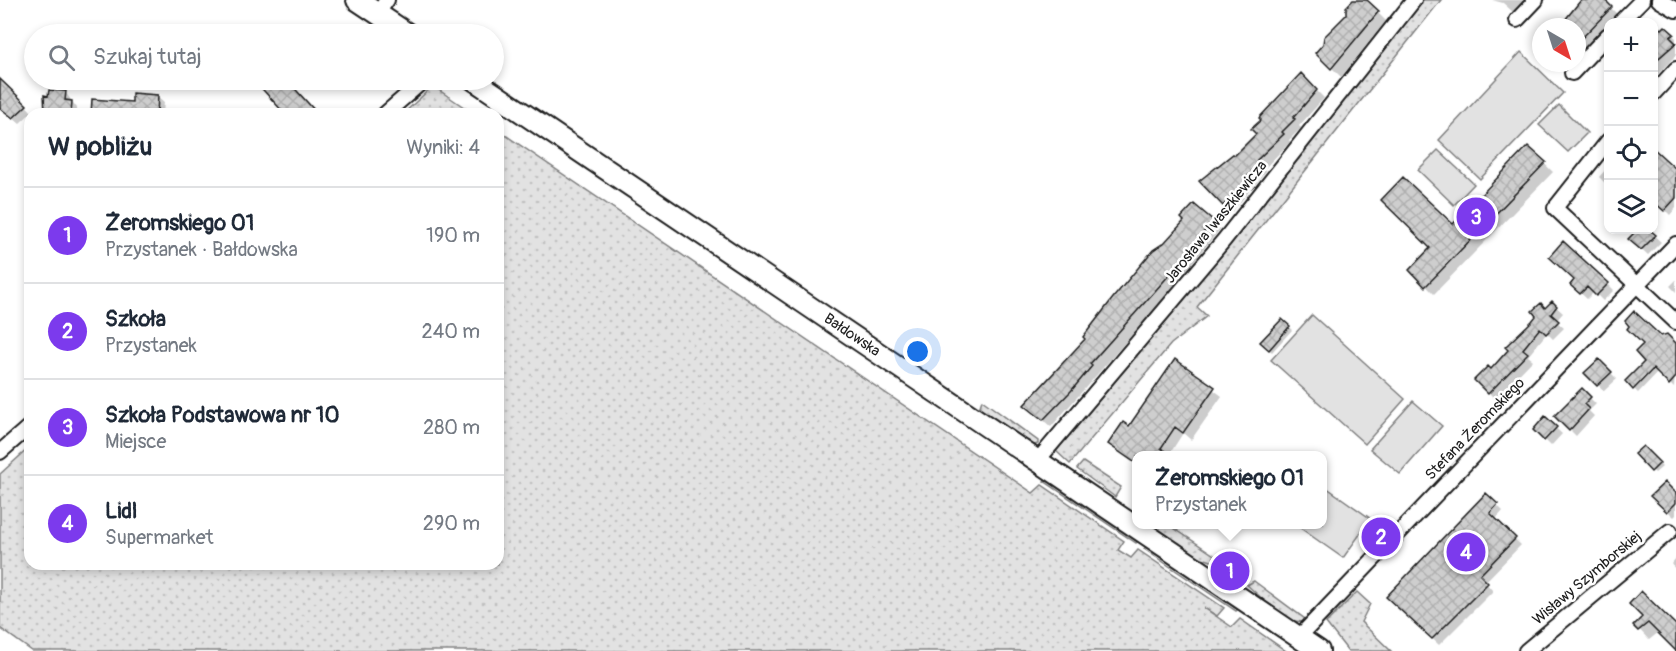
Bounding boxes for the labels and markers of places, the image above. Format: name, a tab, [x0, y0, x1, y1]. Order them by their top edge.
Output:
pin: 3	[1456, 194, 1496, 240]
pin: 2	[1362, 514, 1400, 560]
pin: 4	[1446, 530, 1486, 574]
pin: 1	[1210, 548, 1250, 594]

